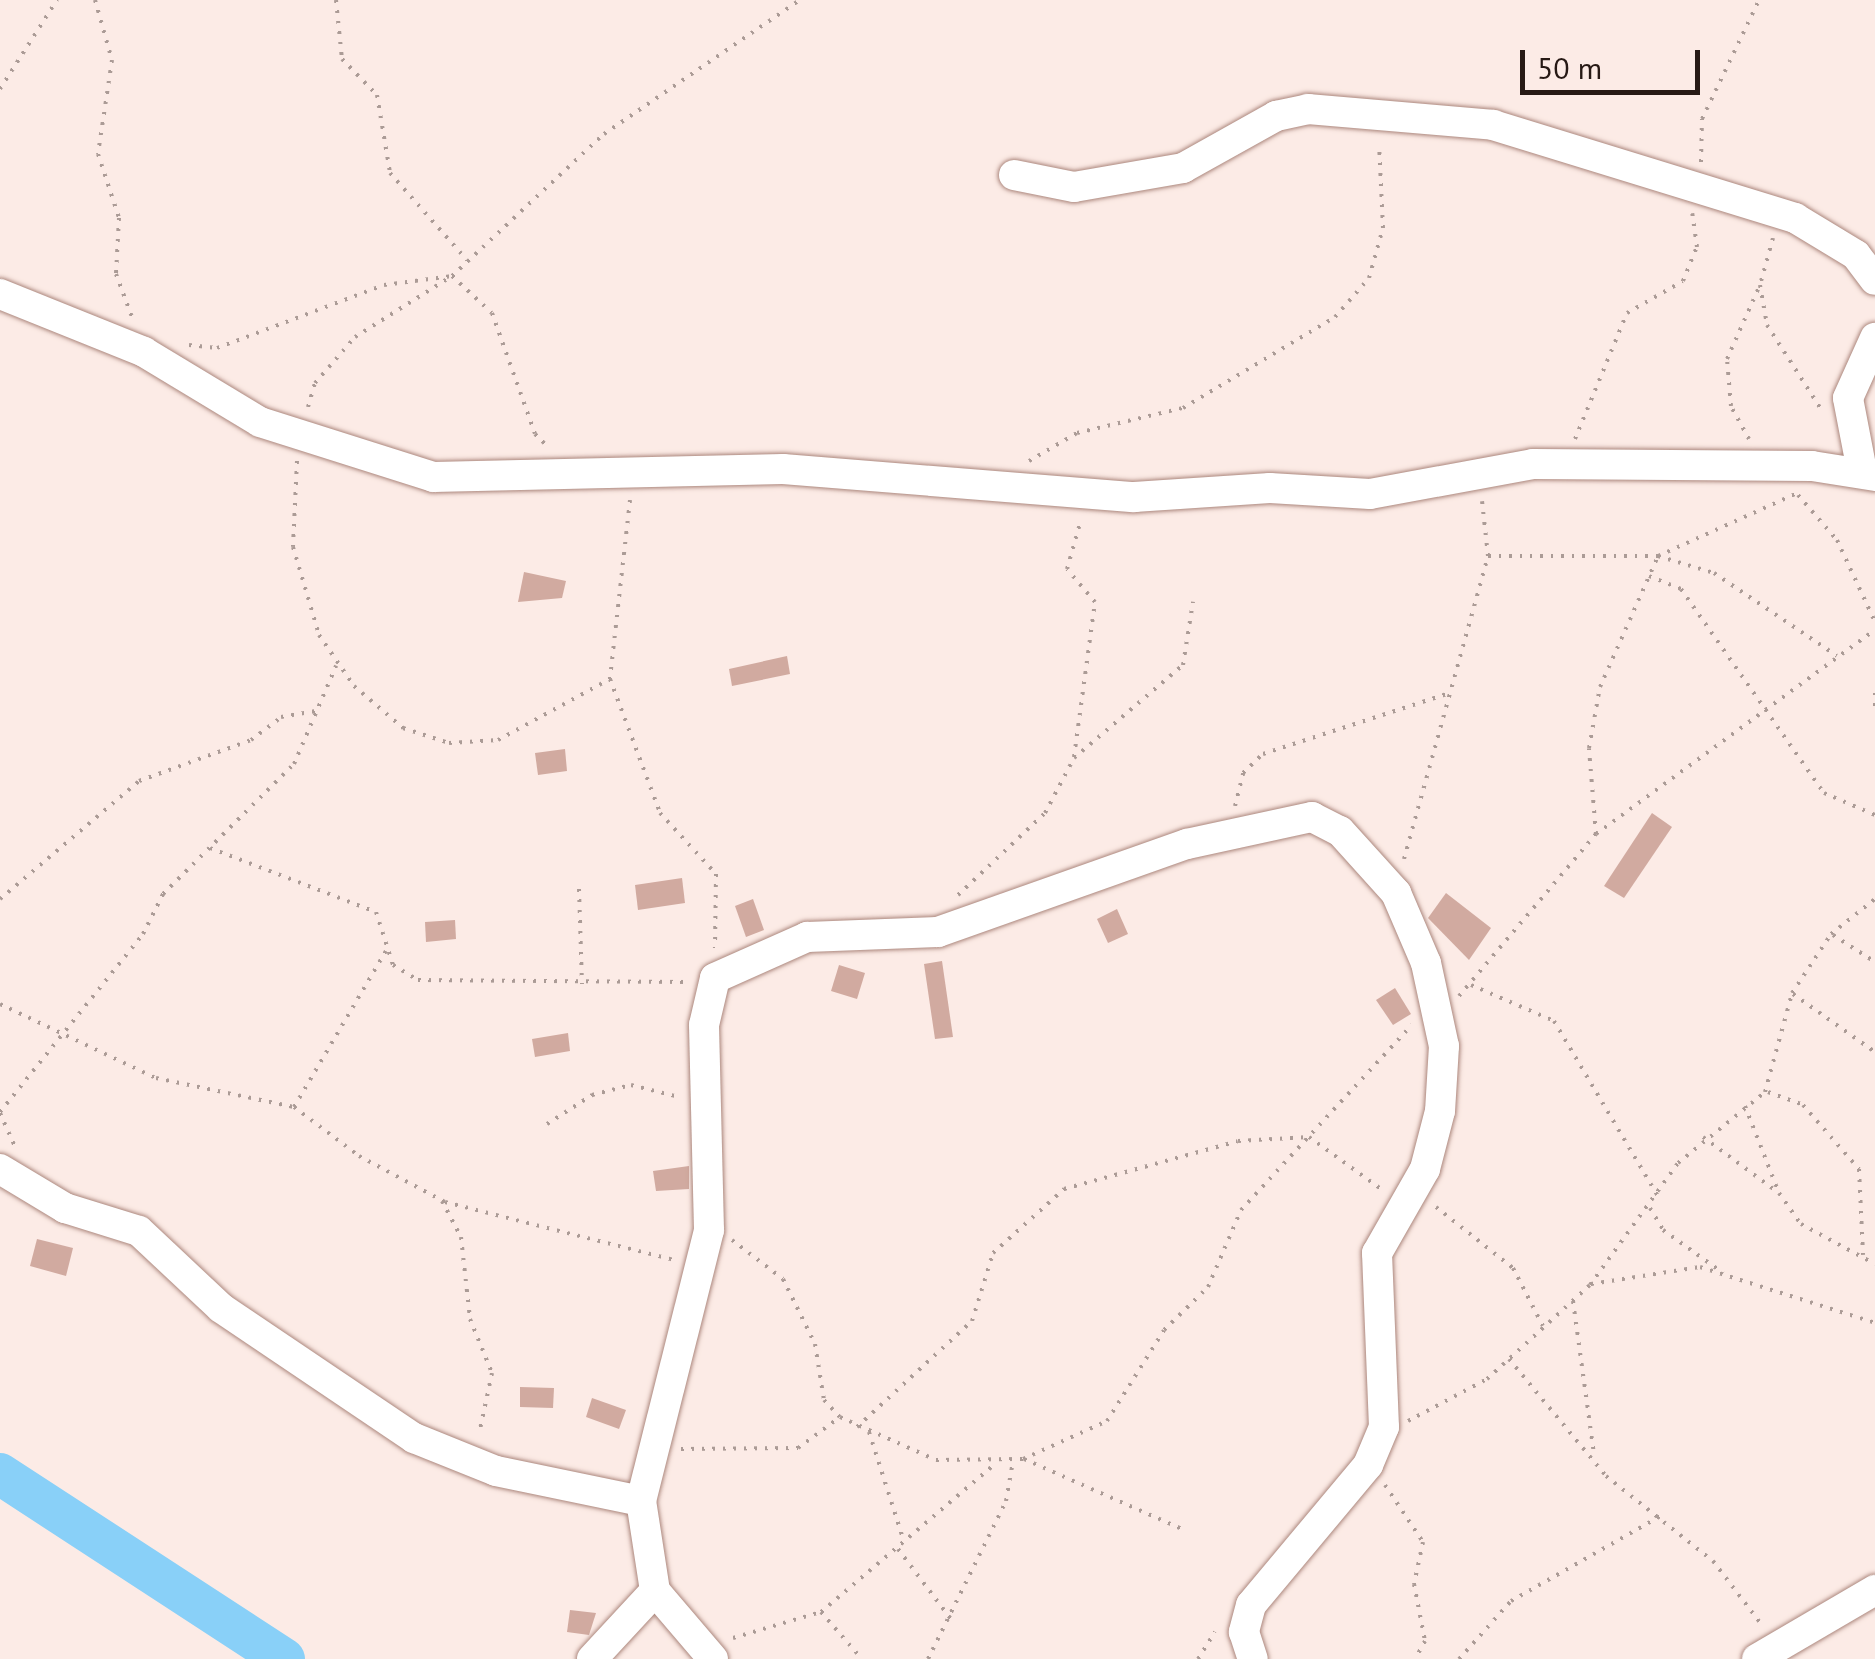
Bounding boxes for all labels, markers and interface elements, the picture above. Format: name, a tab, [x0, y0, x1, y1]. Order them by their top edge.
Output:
scale bar	[1525, 30, 1705, 92]
text: 50 m	[1537, 48, 1602, 87]

